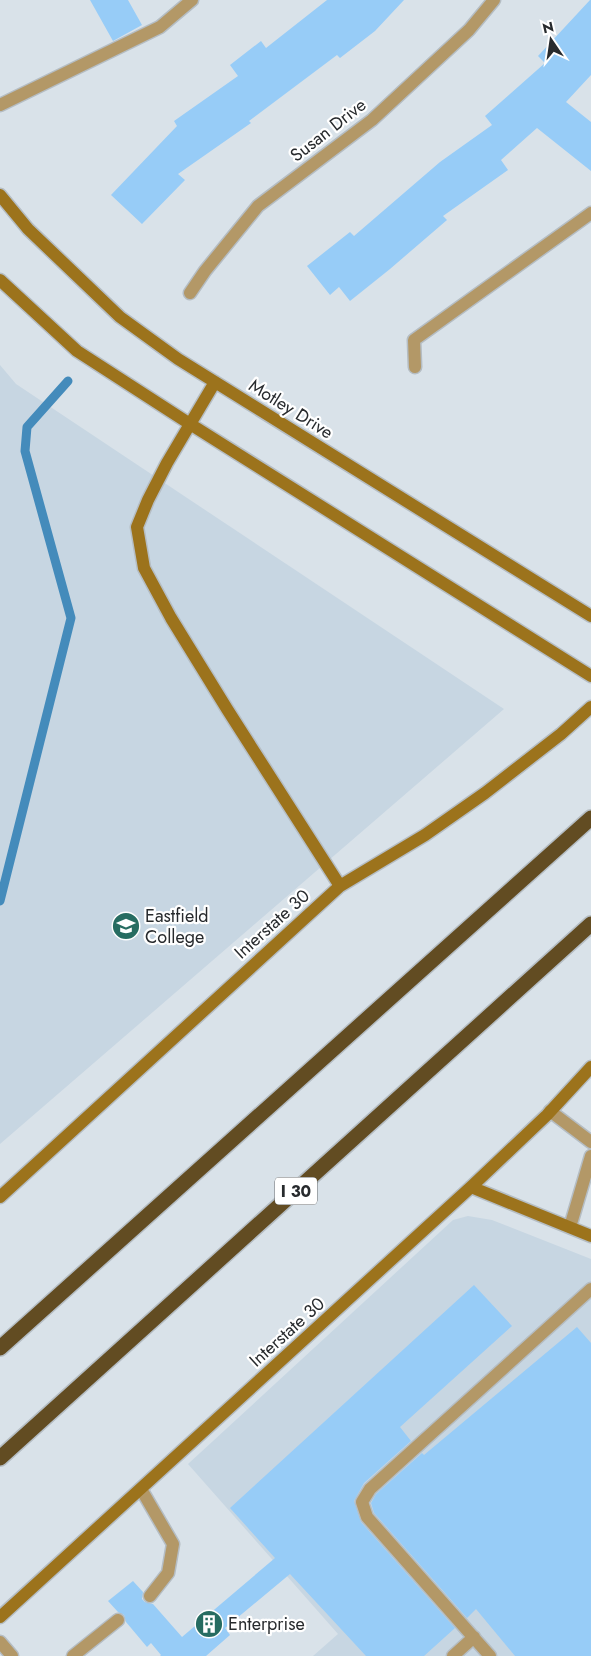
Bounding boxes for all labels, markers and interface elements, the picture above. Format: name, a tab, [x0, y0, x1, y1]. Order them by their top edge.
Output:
north arrow	[526, 15, 576, 65]
text: N	[540, 16, 556, 38]
street label: Susan Drive	[284, 92, 372, 168]
street label: Motley Drive	[244, 373, 338, 445]
street label: Interstate 30	[229, 883, 316, 965]
place label: Eastfield College	[145, 903, 209, 950]
school or university icon: Eastfield College	[111, 911, 141, 941]
road number: I 30	[275, 1178, 317, 1204]
street label: Interstate 30	[244, 1291, 331, 1373]
building icon: Enterprise	[194, 1609, 224, 1639]
place label: Enterprise	[228, 1611, 305, 1637]

